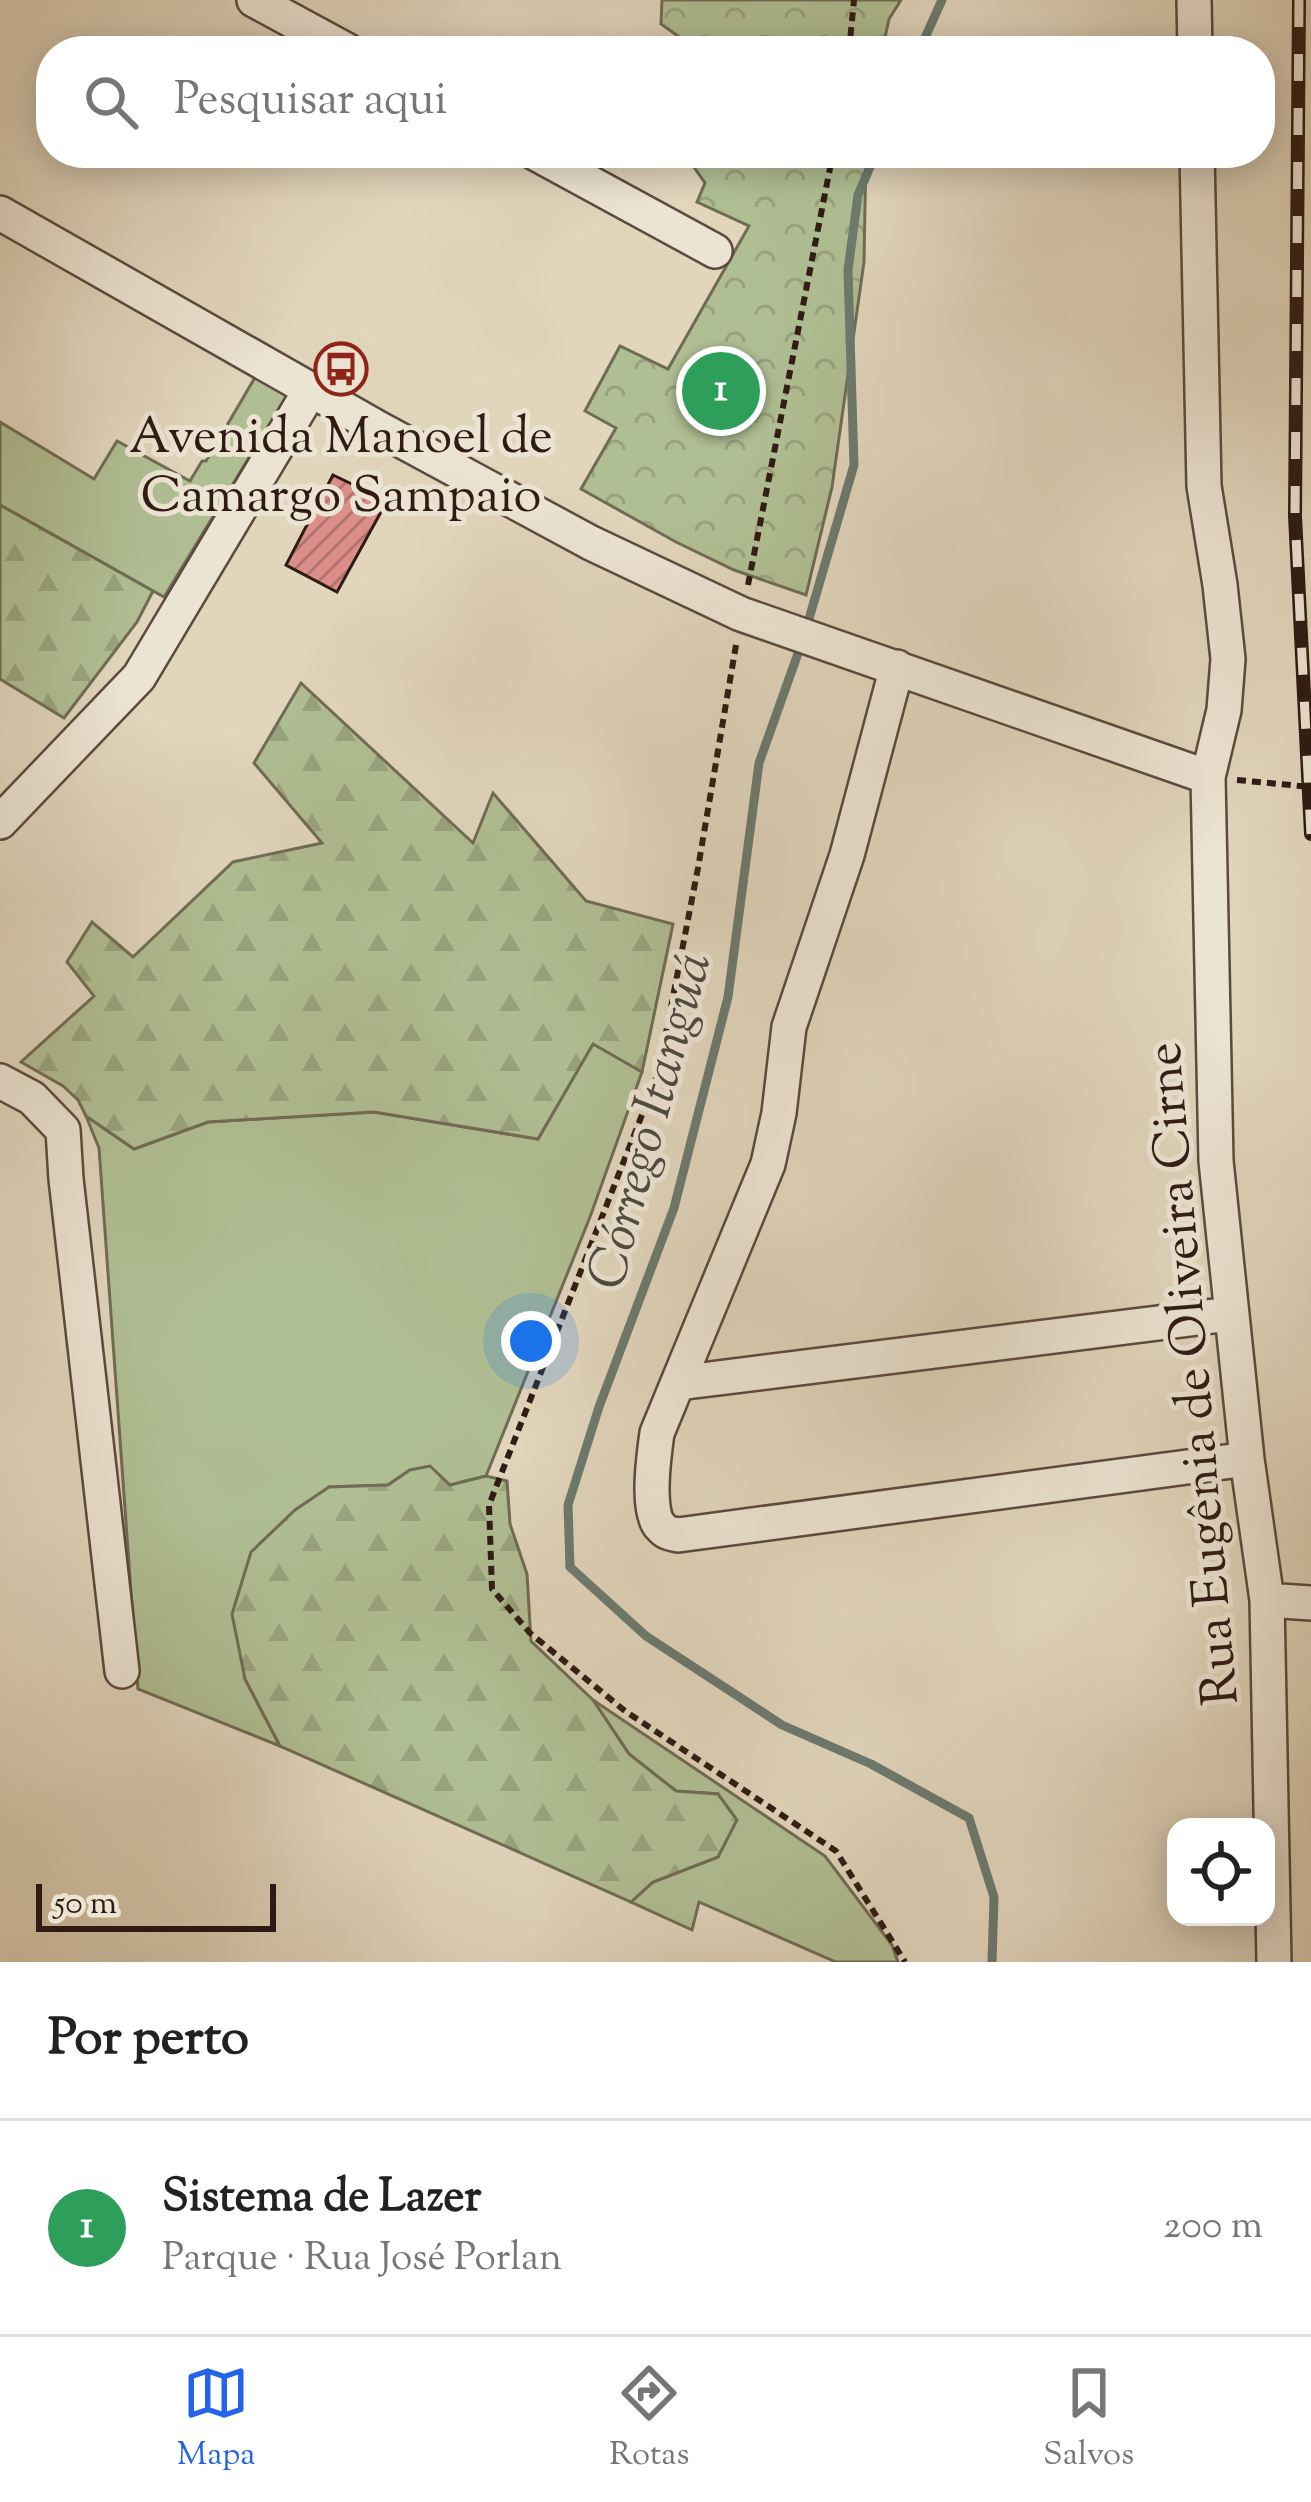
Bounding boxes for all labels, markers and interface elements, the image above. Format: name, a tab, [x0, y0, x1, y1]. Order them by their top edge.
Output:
search box	[36, 36, 1275, 168]
icon: search	[78, 69, 144, 135]
text: Pesquisar aqui	[174, 70, 447, 135]
bus stop icon: Avenida Manoel de Camargo Sampaio	[313, 341, 369, 397]
pin: 1	[682, 346, 760, 436]
place label: Avenida Manoel de Camargo Sampaio	[129, 403, 553, 535]
water label: Córrego Itanguá	[570, 944, 735, 1299]
street label: Rua Eugênia de Oliveira Cirne	[1130, 1039, 1261, 1708]
your location	[501, 1311, 561, 1371]
map controls	[1167, 1818, 1275, 1926]
button: locate	[1167, 1818, 1275, 1926]
scale bar	[36, 1878, 276, 1931]
text: 50 m	[54, 1881, 117, 1929]
text: Por perto	[48, 2004, 249, 2077]
text: Sistema de Lazer	[162, 2167, 481, 2232]
text: 1	[80, 2200, 94, 2256]
text: 200 m	[1163, 2200, 1263, 2256]
text: Parque · Rua José Porlan	[162, 2232, 562, 2288]
tab: Mapa	[177, 2360, 256, 2480]
tab: Rotas	[609, 2360, 689, 2480]
tab: Salvos	[1043, 2360, 1134, 2480]

